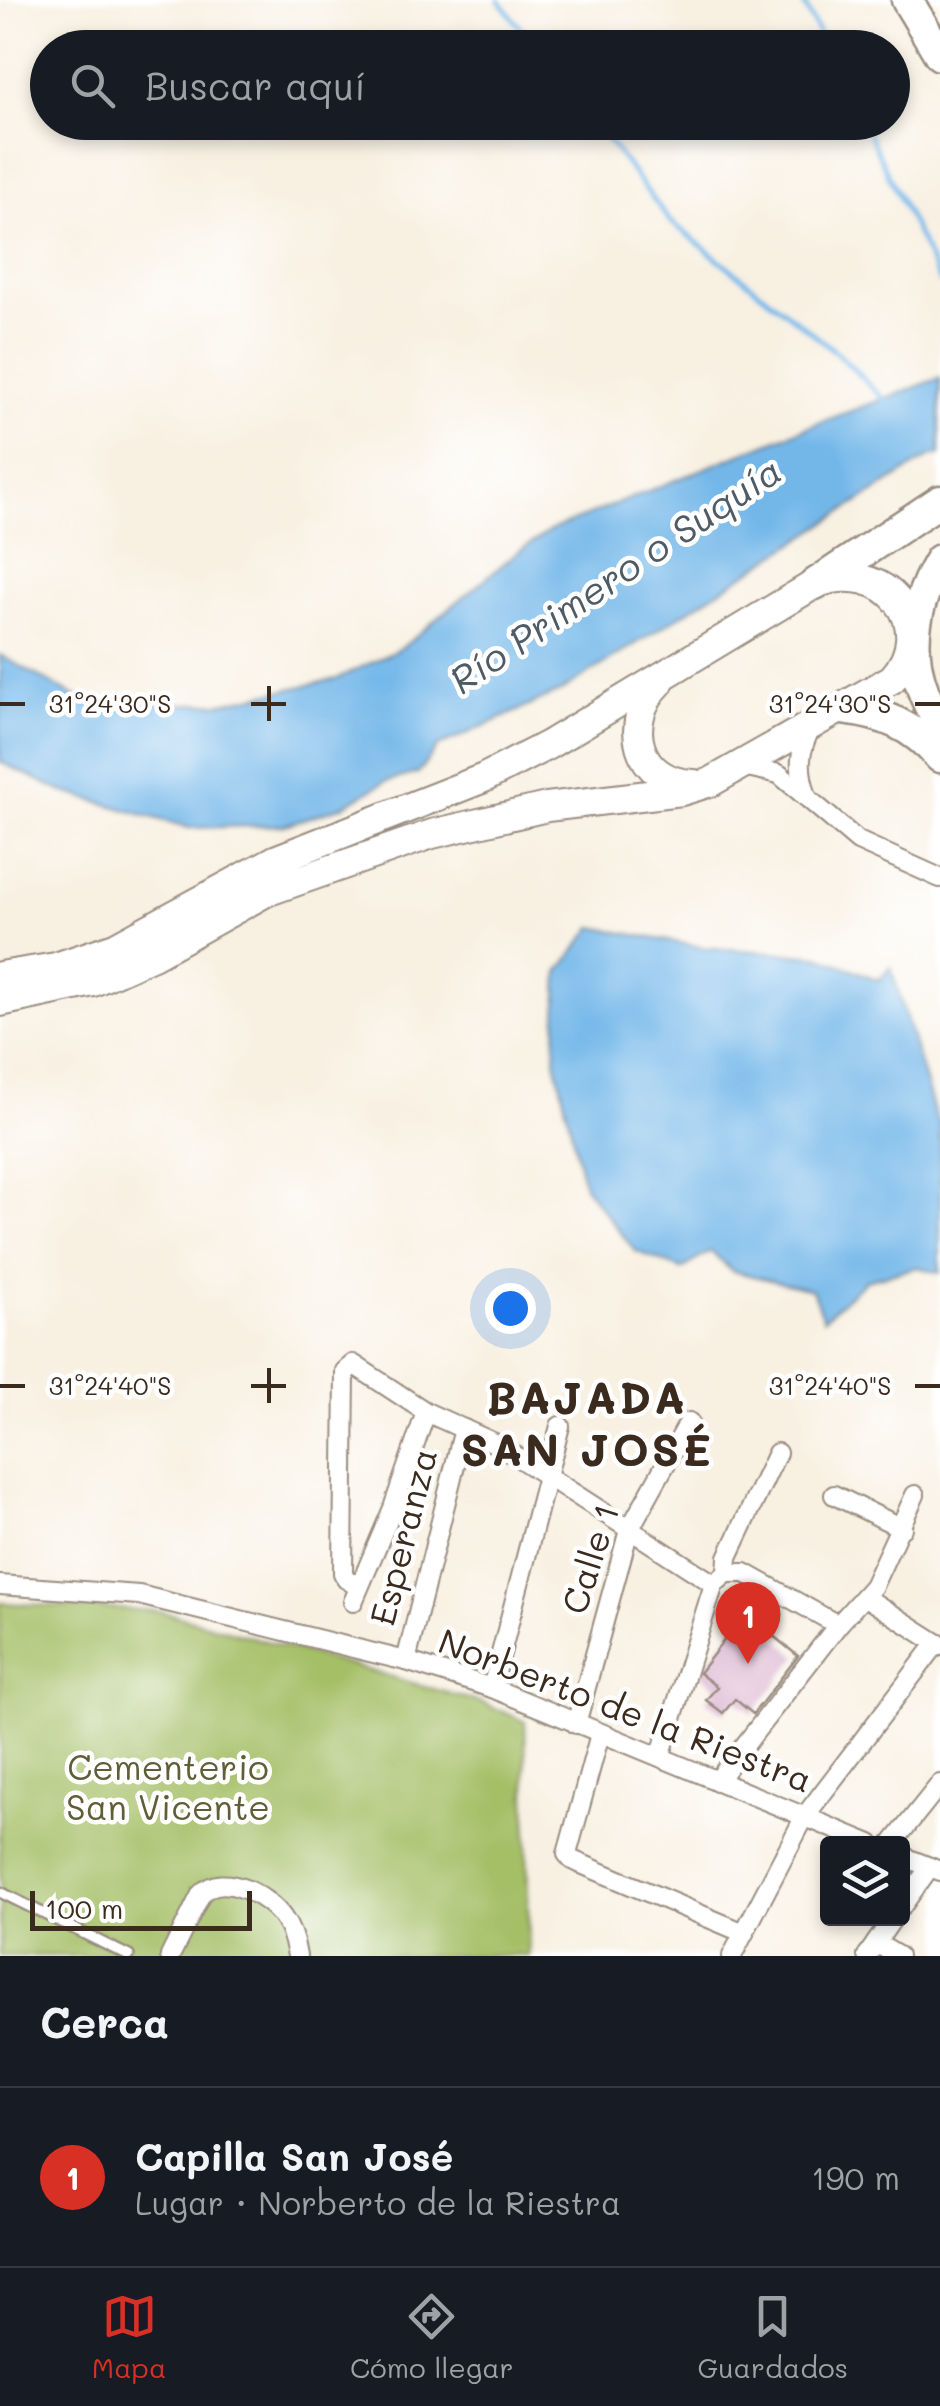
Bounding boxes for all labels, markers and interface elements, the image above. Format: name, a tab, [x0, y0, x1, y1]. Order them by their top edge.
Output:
search box	[30, 30, 910, 140]
icon: search	[65, 58, 120, 113]
text: Buscar aquí	[145, 60, 366, 110]
water label: Río Primero o Suquía	[439, 445, 791, 704]
text: 31°24'30"S	[49, 687, 171, 719]
text: 31°24'30"S	[769, 687, 891, 719]
your location	[485, 1283, 536, 1334]
district label: BAJADA SAN JOSÉ	[460, 1367, 714, 1477]
text: 31°24'40"S	[49, 1369, 171, 1401]
text: 31°24'40"S	[769, 1369, 891, 1401]
street label: Esperanza	[358, 1443, 446, 1630]
street label: Calle 1	[550, 1498, 628, 1619]
pin: 1	[716, 1582, 780, 1664]
street label: Norberto de la Riestra	[432, 1617, 819, 1802]
park label: Cementerio San Vicente	[66, 1743, 270, 1829]
map controls	[820, 1836, 910, 1926]
button: layers	[820, 1836, 910, 1926]
scale bar	[30, 1886, 252, 1930]
text: 100 m	[45, 1890, 123, 1926]
text: Cerca	[40, 1994, 169, 2049]
text: Capilla San José	[135, 2131, 453, 2181]
text: 1	[65, 2156, 80, 2198]
text: 190 m	[811, 2156, 900, 2198]
text: Lugar · Norberto de la Riestra	[135, 2181, 621, 2223]
tab: Mapa	[92, 2289, 166, 2385]
tab: Cómo llegar	[350, 2289, 514, 2385]
tab: Guardados	[697, 2289, 848, 2385]

